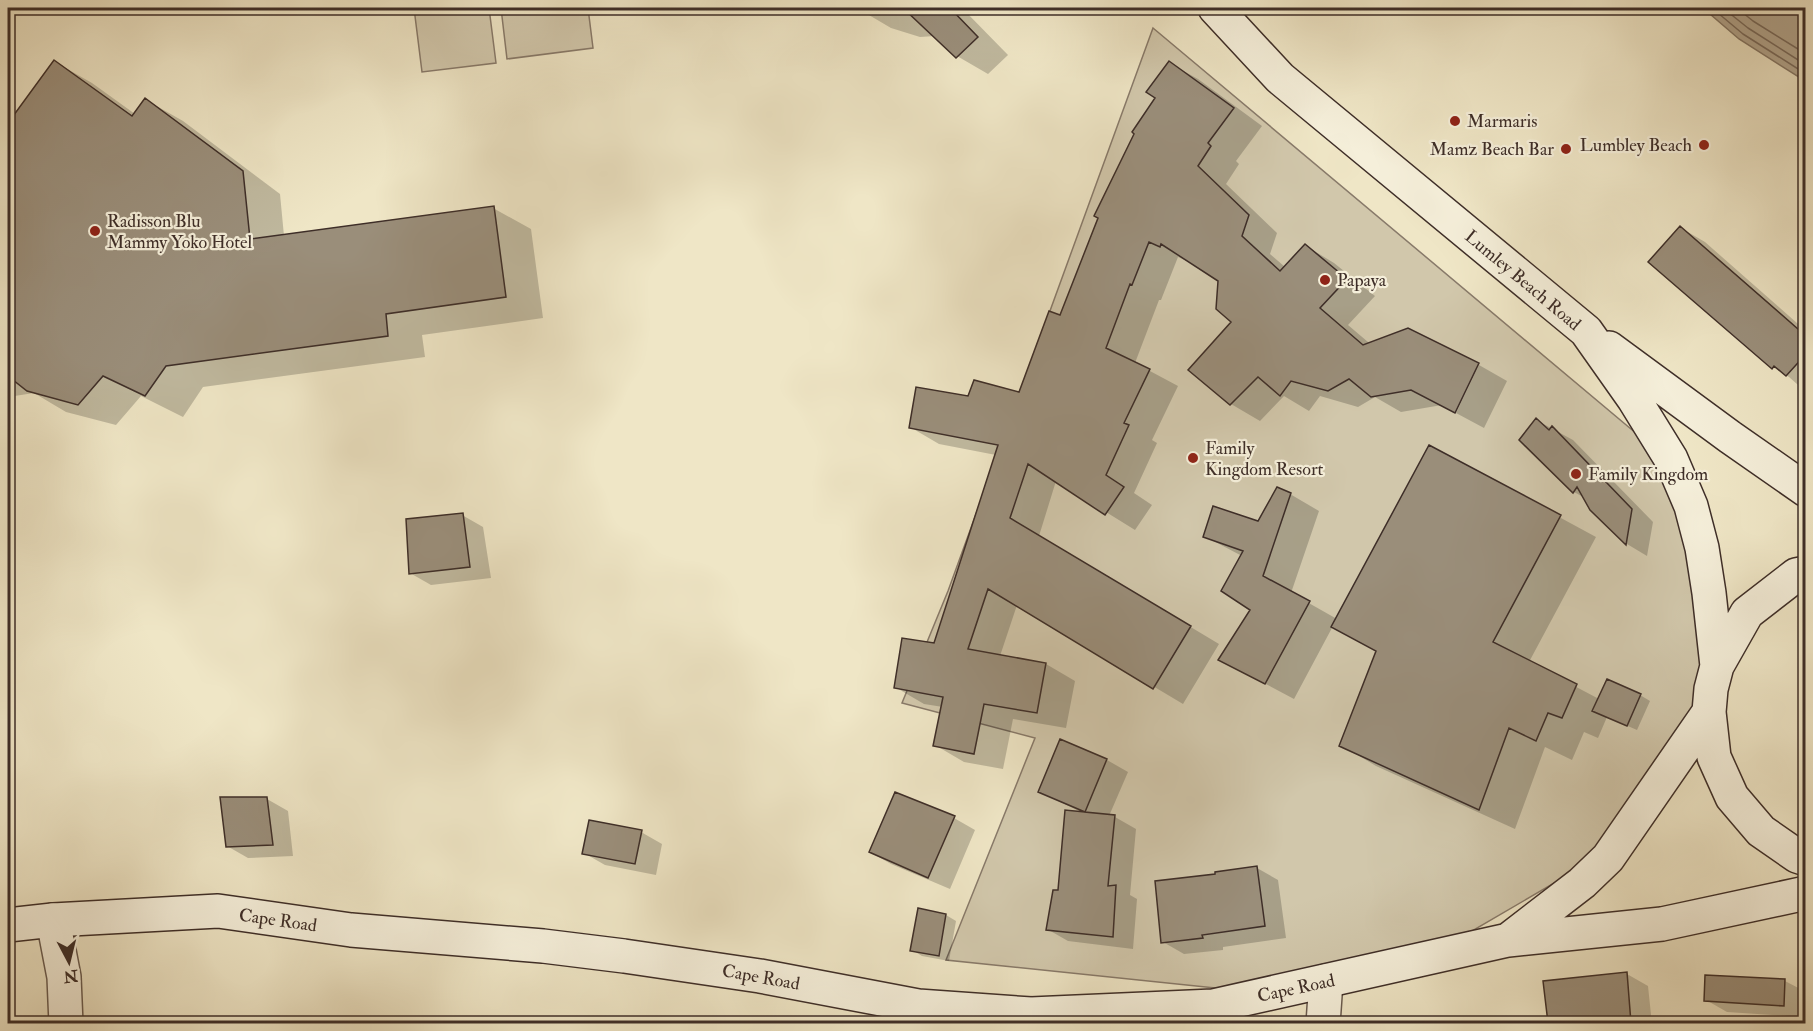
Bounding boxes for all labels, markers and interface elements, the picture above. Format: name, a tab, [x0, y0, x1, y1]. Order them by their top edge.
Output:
place label: Marmaris	[1467, 110, 1537, 133]
marker: Marmaris	[1448, 114, 1462, 128]
place label: Lumbley Beach	[1580, 134, 1693, 157]
place label: Mamz Beach Bar	[1430, 138, 1554, 161]
marker: Lumbley Beach	[1697, 138, 1711, 152]
marker: Mamz Beach Bar	[1559, 142, 1573, 156]
place label: Radisson Blu Mammy Yoko Hotel	[107, 210, 253, 254]
marker: Radisson Blu Mammy Yoko Hotel	[88, 224, 102, 238]
street label: Lumley Beach Road	[1460, 225, 1586, 336]
place label: Papaya	[1337, 269, 1387, 292]
marker: Papaya	[1318, 273, 1332, 287]
place label: Family Kingdom Resort	[1205, 437, 1324, 481]
marker: Family Kingdom Resort	[1186, 451, 1200, 465]
place label: Family Kingdom	[1588, 463, 1708, 486]
marker: Family Kingdom	[1569, 467, 1583, 481]
street label: Cape Road	[237, 904, 319, 937]
north arrow	[39, 932, 99, 992]
street label: Cape Road	[720, 959, 802, 996]
text: N	[62, 965, 80, 987]
street label: Cape Road	[1255, 969, 1337, 1008]

